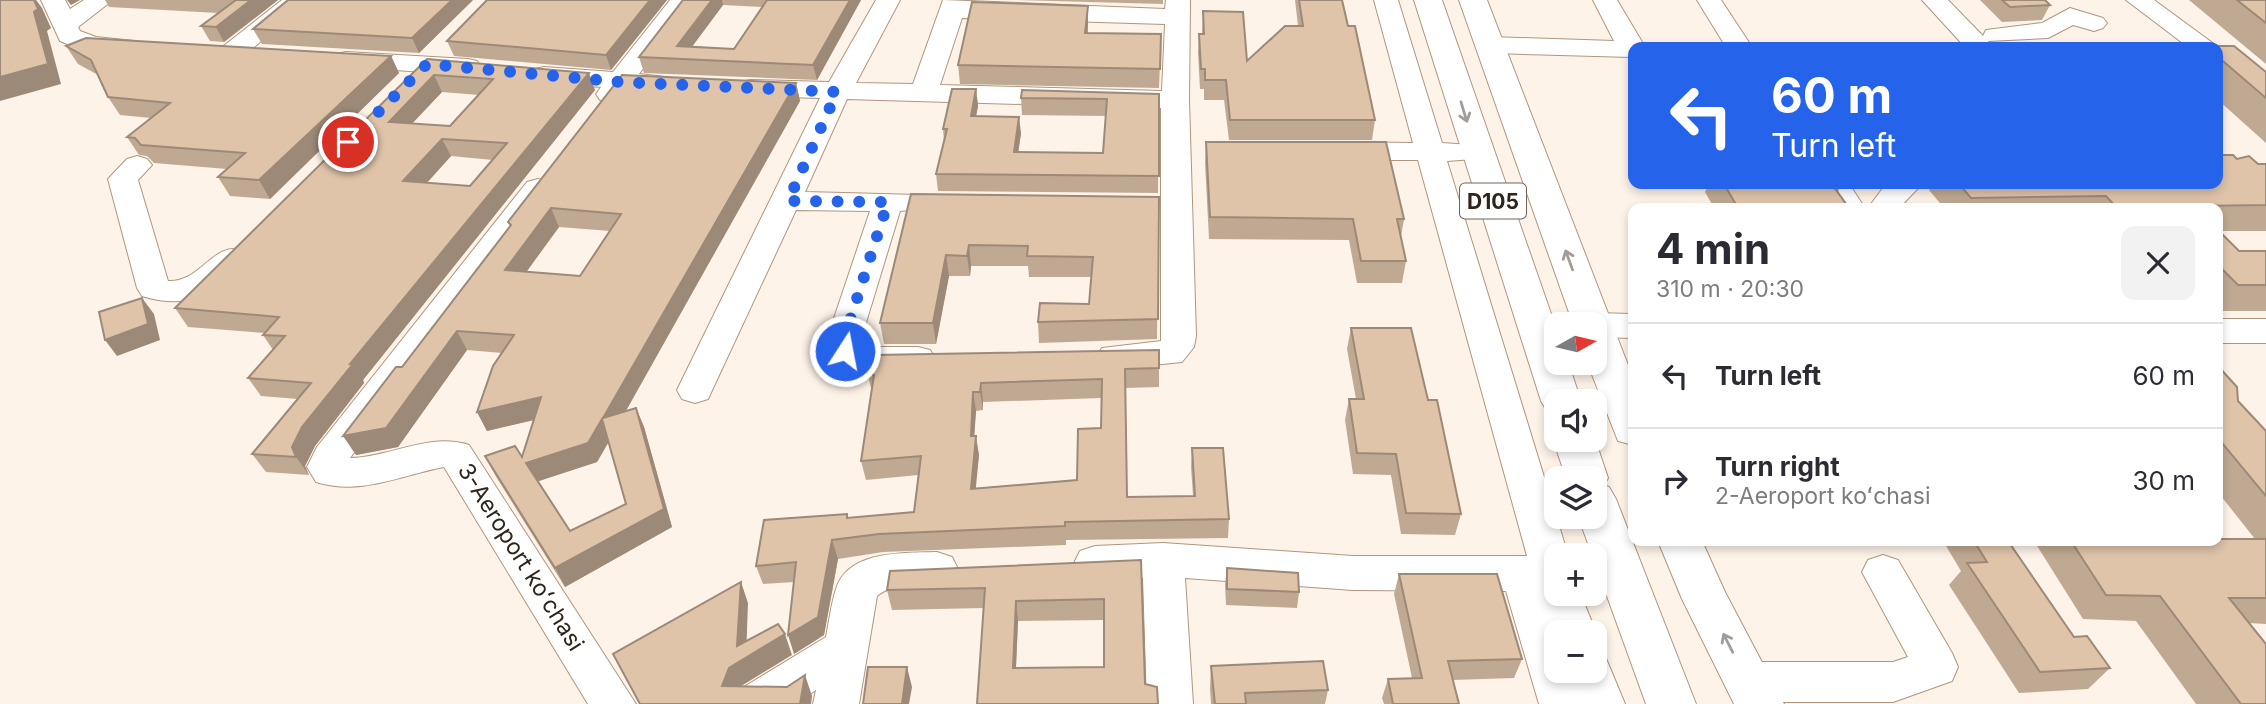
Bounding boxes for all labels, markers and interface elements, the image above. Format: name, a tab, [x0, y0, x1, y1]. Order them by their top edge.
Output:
text: 60 m	[1771, 66, 1892, 125]
icon: left	[1656, 70, 1747, 161]
one-way arrow	[1459, 100, 1471, 122]
pin	[318, 112, 378, 172]
icon: arrive	[329, 123, 367, 161]
text: Turn left	[1771, 126, 1896, 165]
road number: D105	[1460, 184, 1526, 218]
text: 4 min	[1656, 223, 1770, 274]
button: close	[2121, 226, 2195, 300]
one-way arrow	[1562, 249, 1574, 271]
text: 310 m · 20:30	[1656, 275, 1804, 303]
north arrow	[1544, 312, 1606, 374]
map controls	[1544, 312, 1607, 683]
position arrow	[808, 314, 882, 388]
icon: left	[1656, 357, 1694, 395]
text: Turn left	[1715, 360, 1821, 391]
text: 60 m	[2132, 360, 2195, 391]
button: sound	[1544, 389, 1607, 452]
text: Turn right	[1715, 451, 1840, 482]
street label: 3-Aeroport koʻchasi	[452, 458, 590, 656]
icon: right	[1656, 462, 1694, 500]
text: 30 m	[2132, 465, 2195, 496]
button: layers	[1544, 466, 1607, 529]
text: 2-Aeroport koʻchasi	[1715, 482, 1931, 510]
button: +	[1544, 543, 1607, 606]
button: −	[1544, 620, 1607, 683]
one-way arrow	[1721, 634, 1735, 654]

